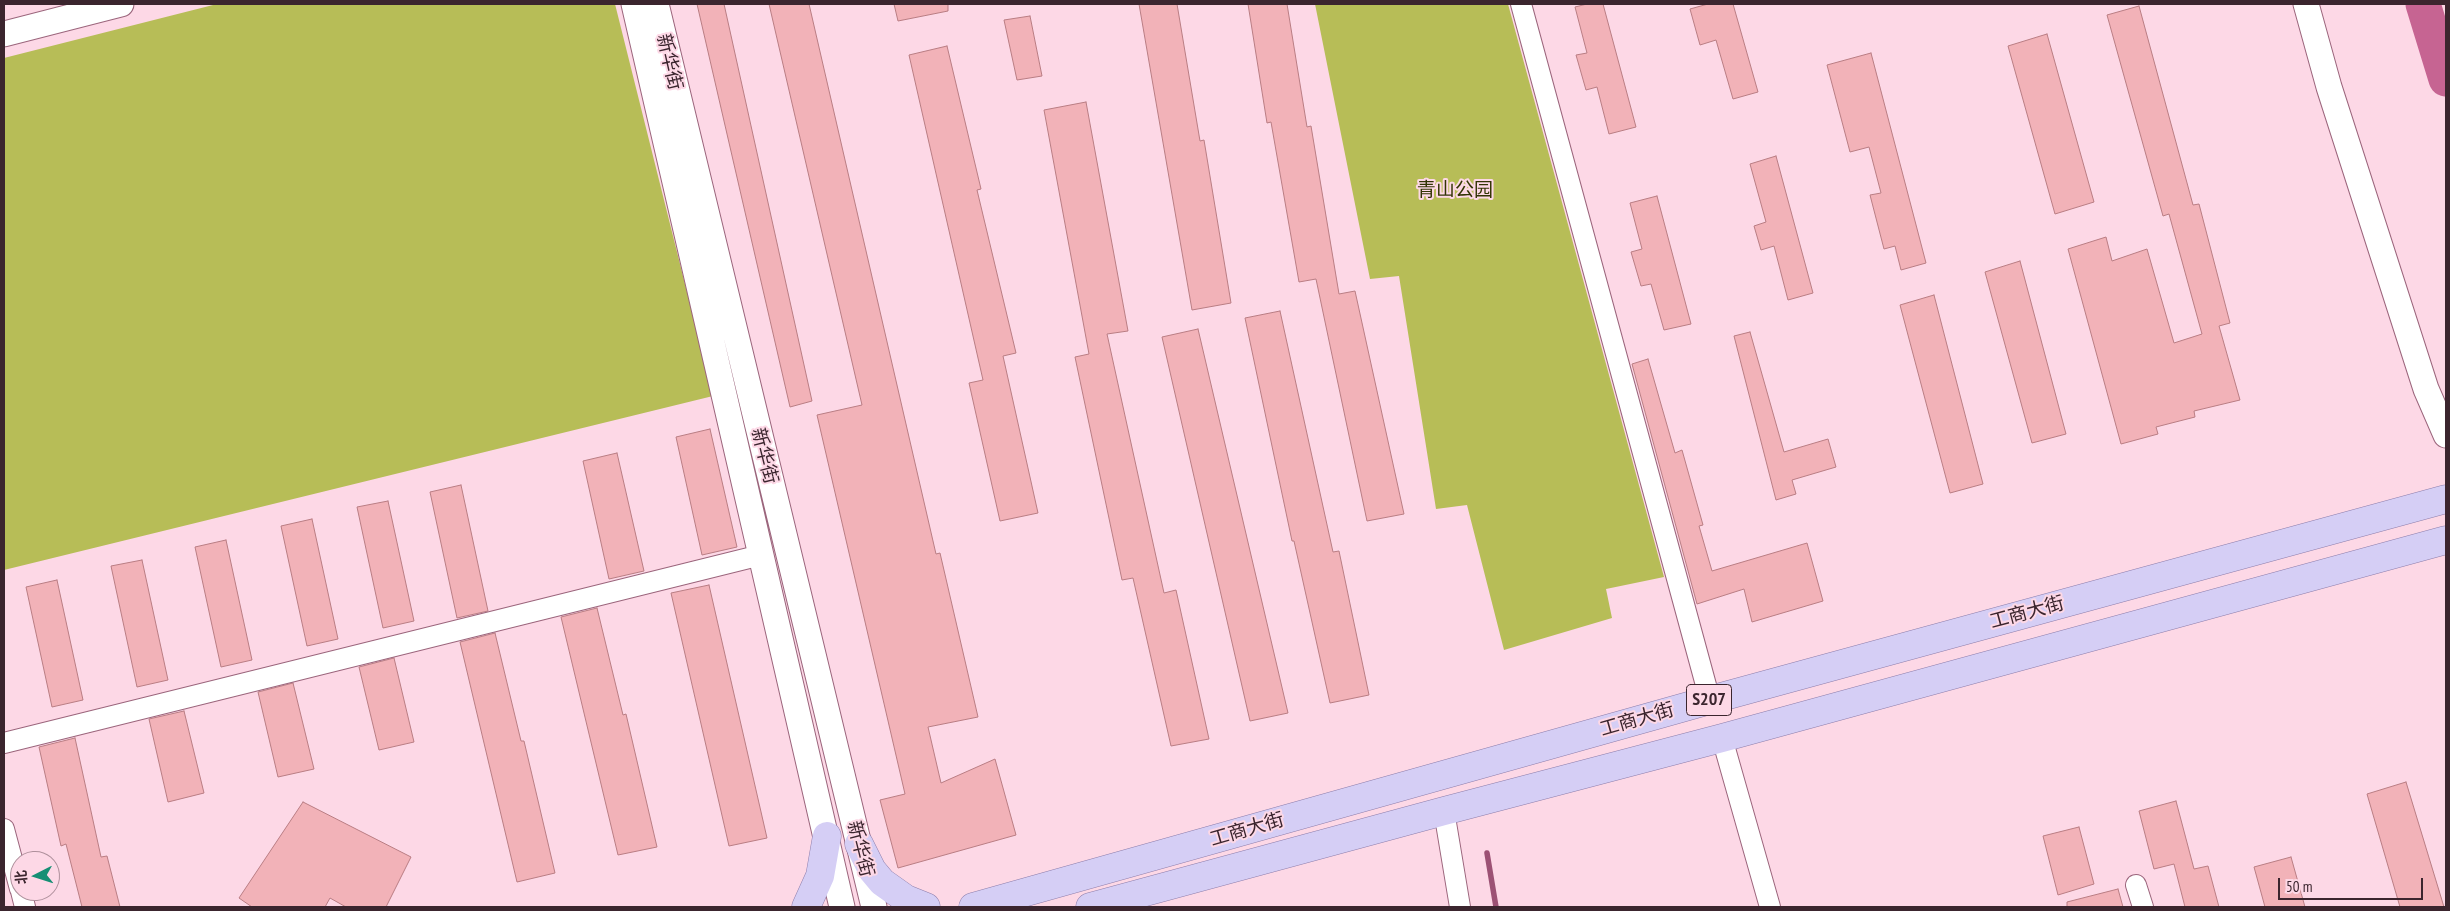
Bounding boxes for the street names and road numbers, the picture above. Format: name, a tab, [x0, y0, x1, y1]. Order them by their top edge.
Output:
street label: 新华街	[651, 32, 687, 92]
street label: 新华街	[746, 426, 782, 486]
street label: 工商大街	[1987, 592, 2067, 634]
road number: S207	[1686, 684, 1732, 716]
street label: 工商大街	[1597, 699, 1677, 741]
street label: 工商大街	[1207, 809, 1287, 851]
street label: 新华街	[842, 819, 878, 879]

